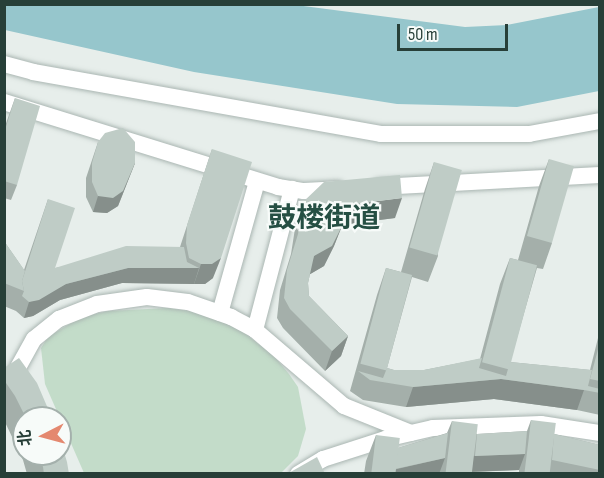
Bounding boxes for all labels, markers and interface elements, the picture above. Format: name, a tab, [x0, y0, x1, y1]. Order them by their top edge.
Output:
scale bar	[400, 12, 511, 50]
text: 50 m	[408, 24, 438, 45]
district label: 鼓楼街道	[268, 202, 380, 236]
north arrow	[12, 406, 72, 466]
text: 北	[15, 429, 36, 447]

